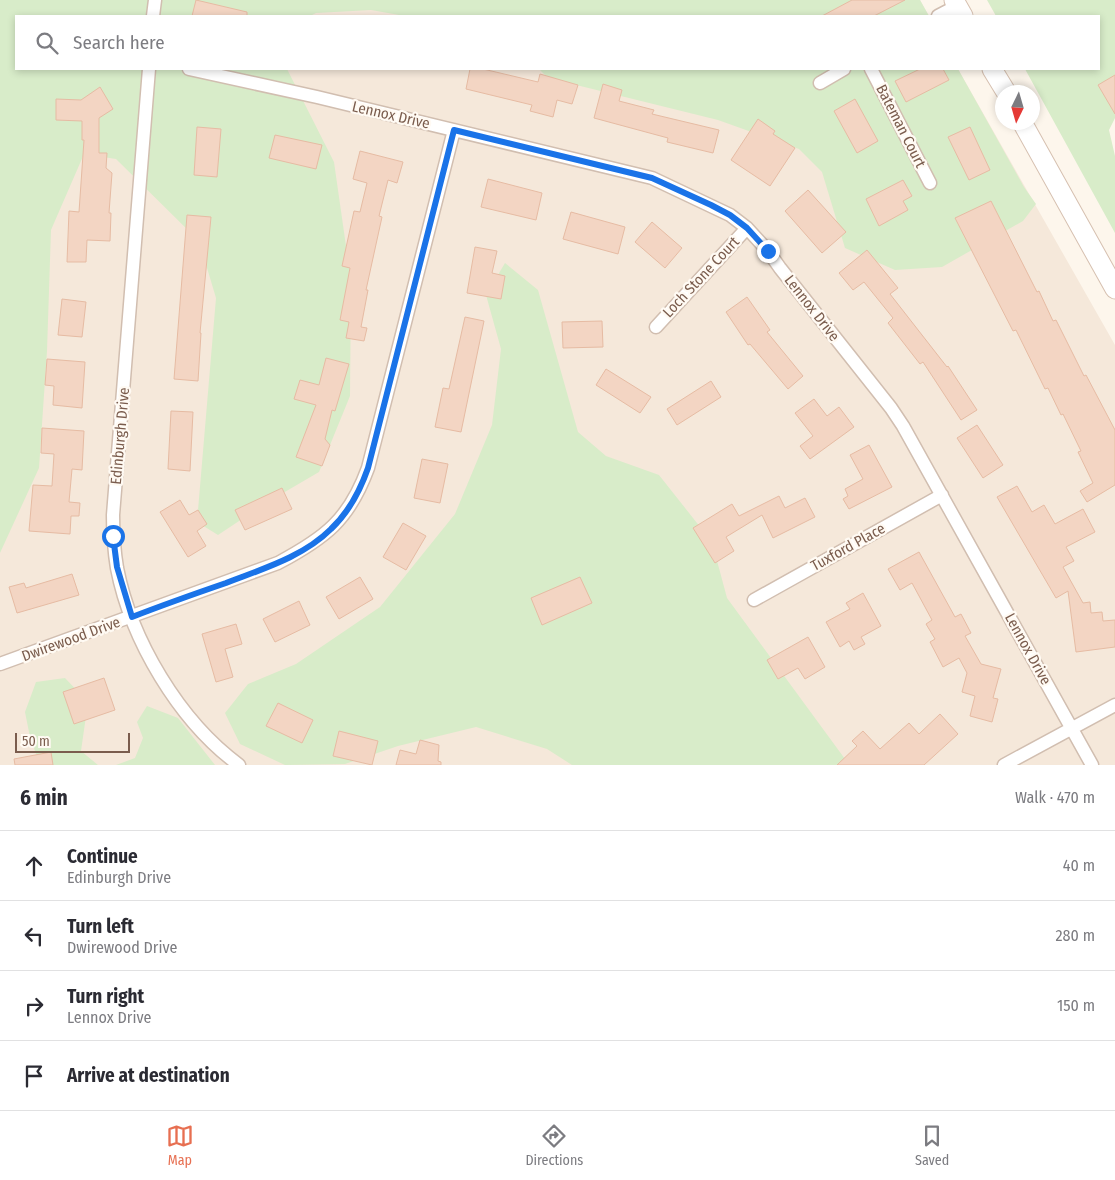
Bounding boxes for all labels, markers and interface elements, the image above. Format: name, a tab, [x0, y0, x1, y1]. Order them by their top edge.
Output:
search box	[15, 15, 1100, 70]
icon: search	[33, 29, 61, 57]
text: Search here	[73, 31, 165, 54]
street label: Bateman Court	[872, 81, 930, 171]
north arrow	[995, 85, 1040, 130]
street label: Lennox Drive	[350, 97, 432, 133]
street label: Loch Stone Court	[659, 233, 743, 321]
route end	[757, 240, 780, 263]
street label: Lennox Drive	[781, 271, 843, 345]
street label: Edinburgh Drive	[107, 387, 133, 485]
street label: Tuxford Place	[808, 519, 888, 575]
route start	[102, 525, 125, 548]
street label: Lennox Drive	[1001, 610, 1055, 688]
street label: Dwirewood Drive	[19, 613, 123, 665]
scale bar	[15, 730, 130, 753]
text: 50 m	[22, 733, 50, 750]
text: 6 min	[20, 785, 68, 811]
text: Walk · 470 m	[1015, 788, 1095, 807]
text: Continue	[67, 845, 138, 868]
icon: ahead	[20, 852, 48, 880]
text: 40 m	[1063, 856, 1095, 875]
text: Edinburgh Drive	[67, 868, 171, 887]
text: Turn left	[67, 915, 134, 938]
icon: left	[20, 922, 48, 950]
text: 280 m	[1056, 926, 1095, 945]
text: Dwirewood Drive	[67, 938, 177, 957]
text: Turn right	[67, 985, 144, 1008]
icon: right	[20, 992, 48, 1020]
text: 150 m	[1057, 996, 1095, 1015]
text: Lennox Drive	[67, 1008, 151, 1027]
icon: arrive	[20, 1062, 48, 1090]
text: Arrive at destination	[67, 1064, 230, 1087]
tab: Map	[166, 1122, 194, 1169]
tab: Directions	[525, 1122, 583, 1169]
tab: Saved	[915, 1122, 949, 1169]

